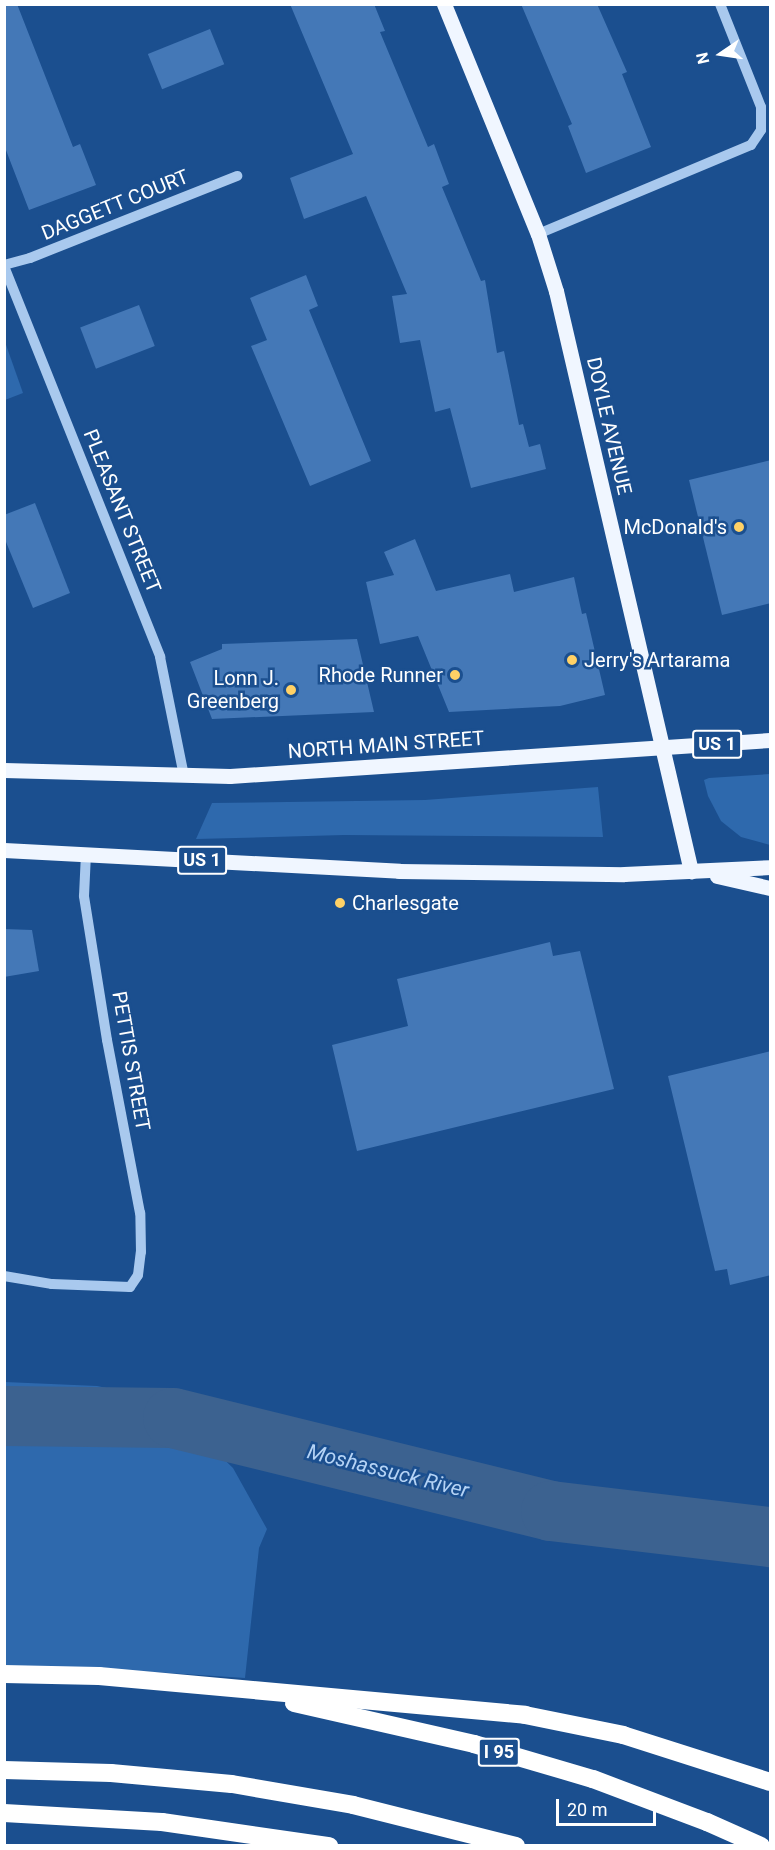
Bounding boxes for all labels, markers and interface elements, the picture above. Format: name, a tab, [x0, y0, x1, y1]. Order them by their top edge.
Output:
north arrow	[691, 24, 751, 84]
text: N	[692, 51, 714, 66]
street label: DAGGETT COURT	[38, 164, 192, 246]
street label: DOYLE AVENUE	[582, 355, 636, 497]
street label: PLEASANT STREET	[78, 426, 166, 596]
place label: McDonald's	[623, 515, 727, 539]
marker: McDonald's	[732, 520, 746, 534]
place label: Jerry's Artarama	[584, 648, 730, 672]
marker: Jerry's Artarama	[565, 653, 579, 667]
place label: Rhode Runner	[319, 663, 443, 687]
place label: Lonn J. Greenberg	[187, 666, 279, 713]
marker: Rhode Runner	[448, 668, 462, 682]
marker: Lonn J. Greenberg	[284, 683, 298, 697]
street label: NORTH MAIN STREET	[287, 726, 485, 764]
road number: US 1	[692, 729, 742, 759]
road number: US 1	[176, 845, 228, 875]
place label: Charlesgate	[352, 891, 459, 915]
marker: Charlesgate	[333, 896, 347, 910]
street label: PETTIS STREET	[107, 989, 155, 1133]
water label: Moshassuck River	[305, 1439, 471, 1503]
road number: I 95	[476, 1737, 522, 1767]
scale bar	[559, 1787, 660, 1825]
text: 20 m	[567, 1799, 607, 1820]

